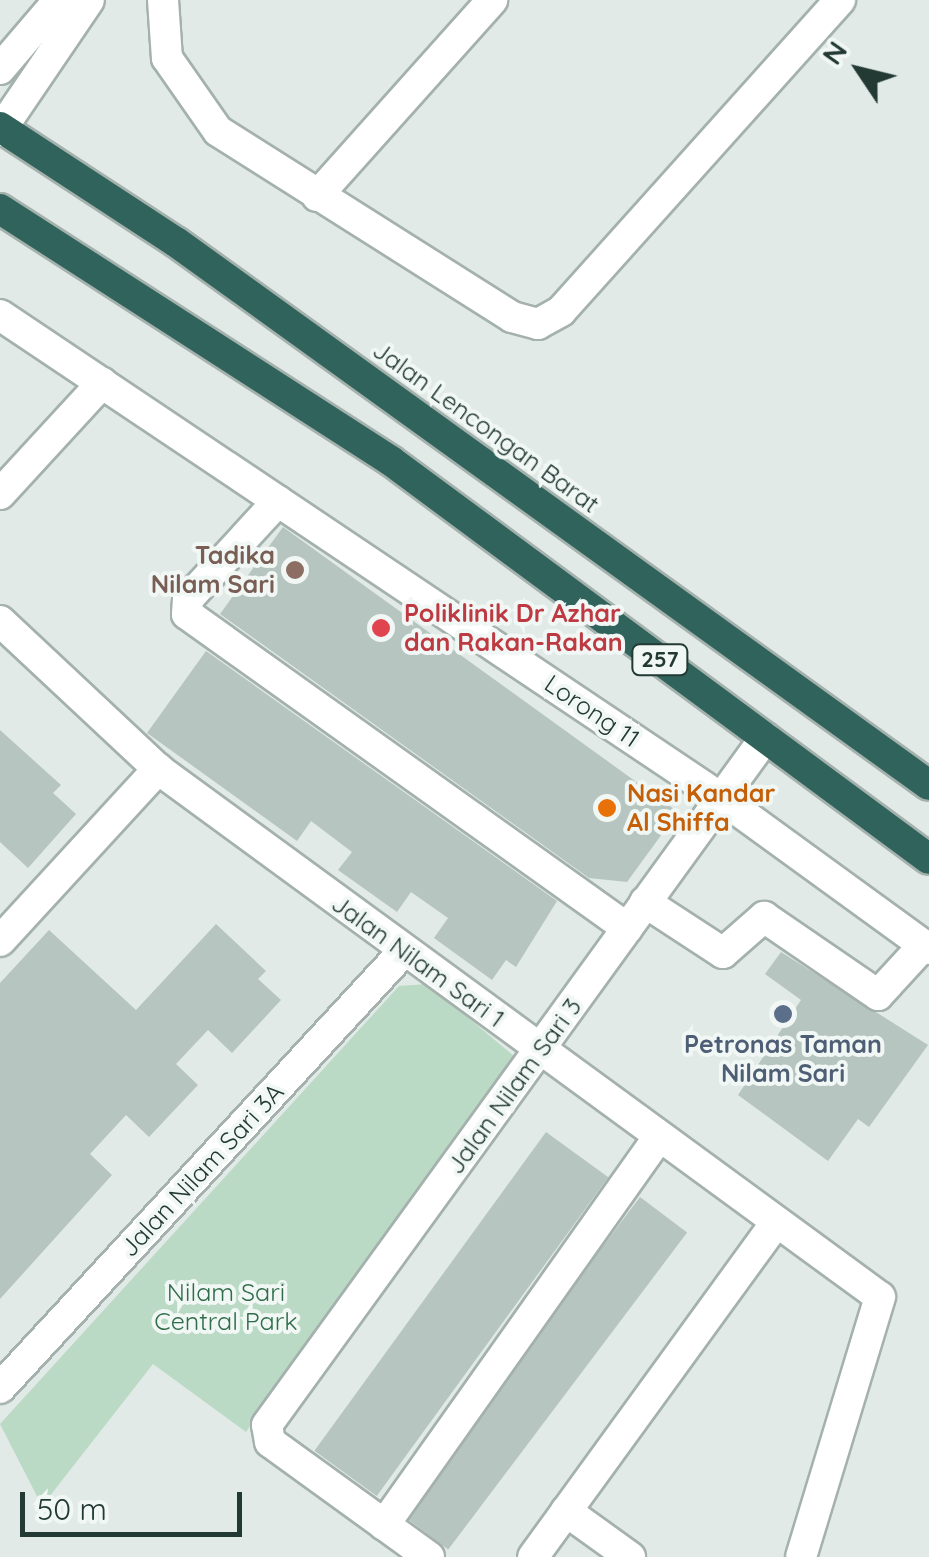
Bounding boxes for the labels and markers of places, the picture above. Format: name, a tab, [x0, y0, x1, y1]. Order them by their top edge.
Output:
place label: Tadika Nilam Sari	[151, 541, 275, 600]
marker: Tadika Nilam Sari	[284, 559, 306, 581]
place label: Poliklinik Dr Azhar dan Rakan-Rakan	[404, 599, 623, 658]
marker: Poliklinik Dr Azhar dan Rakan-Rakan	[368, 615, 394, 641]
place label: Nasi Kandar Al Shiffa	[627, 779, 775, 838]
marker: Nasi Kandar Al Shiffa	[596, 797, 618, 819]
marker: Petronas Taman Nilam Sari	[772, 1003, 794, 1025]
place label: Petronas Taman Nilam Sari	[684, 1030, 882, 1089]

